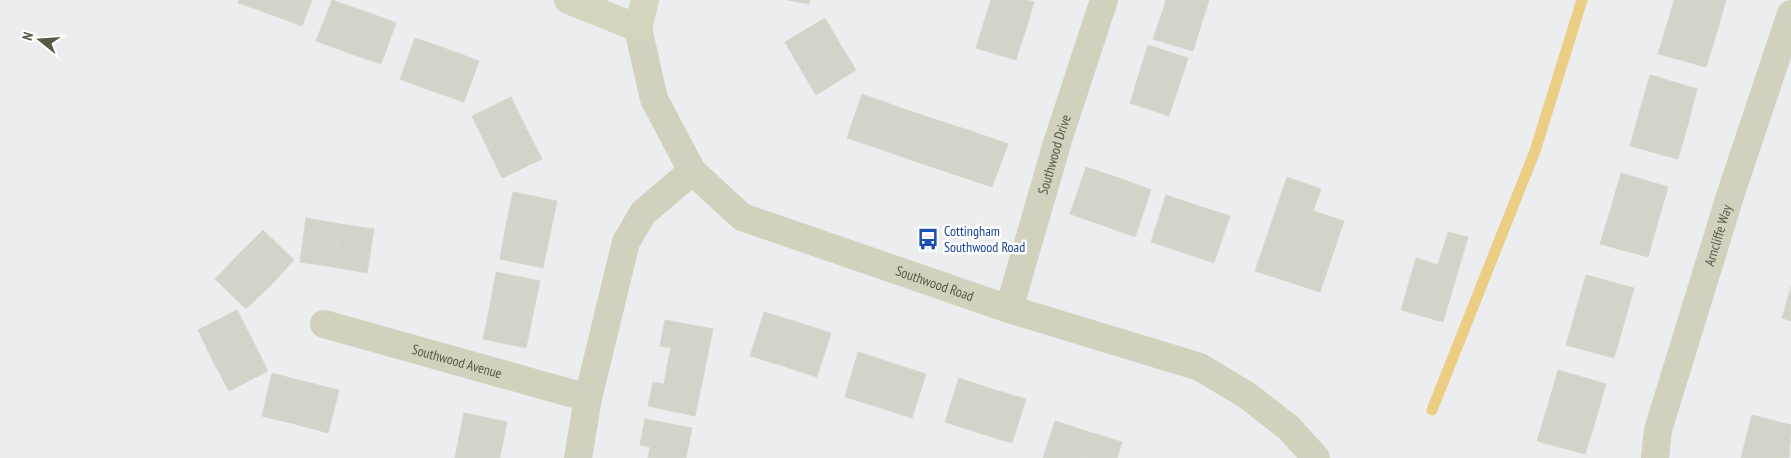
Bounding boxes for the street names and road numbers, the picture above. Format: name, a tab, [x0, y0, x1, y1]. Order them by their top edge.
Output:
street label: Southwood Drive	[1034, 112, 1075, 197]
street label: Arncliffe Way	[1700, 202, 1736, 268]
street label: Southwood Road	[893, 262, 976, 305]
street label: Southwood Avenue	[410, 340, 504, 382]

